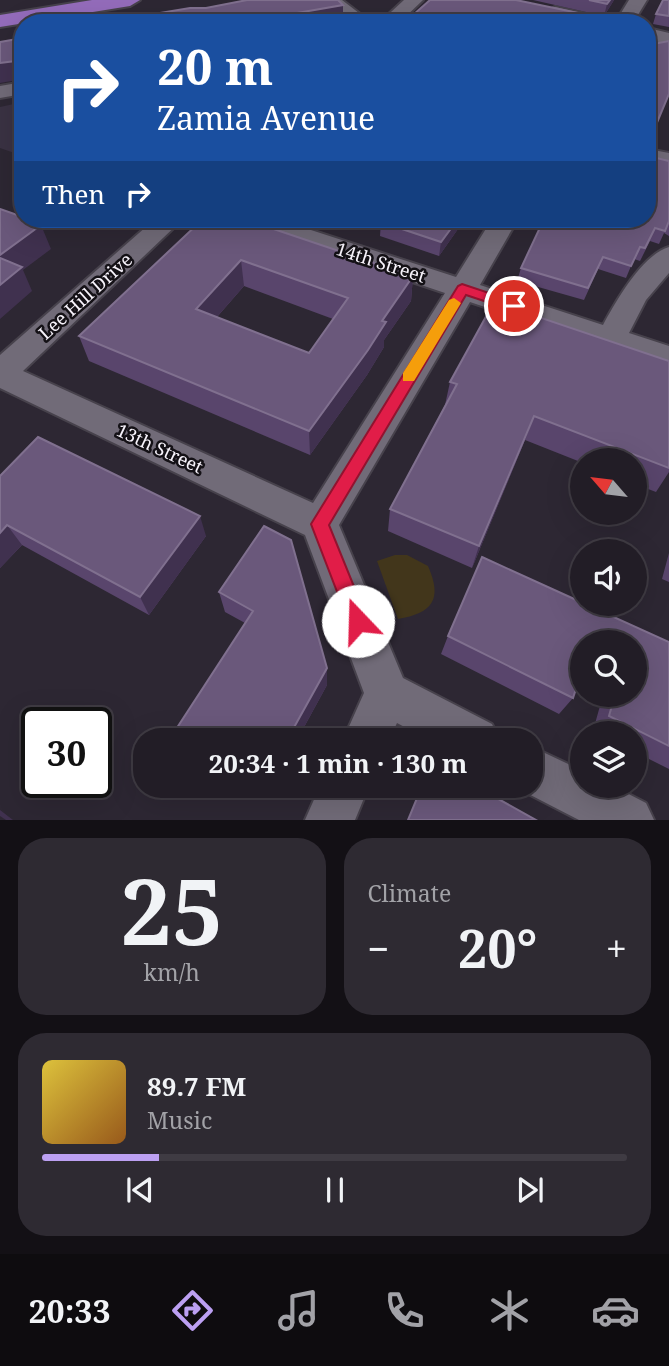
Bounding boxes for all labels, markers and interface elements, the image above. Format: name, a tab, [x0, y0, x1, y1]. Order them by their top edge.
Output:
text: 20 m	[157, 33, 273, 99]
icon: right	[42, 42, 133, 133]
text: Zamia Avenue	[157, 96, 375, 139]
icon: right	[119, 175, 157, 213]
text: Then	[42, 176, 105, 212]
street label: 14th Street	[333, 236, 429, 288]
street label: Lee Hill Drive	[33, 247, 137, 345]
pin	[484, 276, 544, 336]
icon: arrive	[495, 287, 533, 325]
street label: 13th Street	[113, 418, 207, 478]
north arrow	[570, 448, 648, 525]
map controls	[570, 448, 647, 798]
button: sound	[570, 539, 647, 616]
position arrow	[321, 584, 395, 658]
button: search	[570, 630, 647, 707]
speed limit sign: 30	[21, 707, 112, 798]
button: layers	[570, 721, 647, 798]
text: 20:34 · 1 min · 130 m	[208, 745, 468, 781]
text: 25	[120, 848, 223, 972]
text: Climate	[368, 877, 451, 909]
text: 20°	[458, 912, 537, 983]
text: −	[368, 922, 390, 974]
text: +	[606, 922, 627, 974]
text: km/h	[144, 956, 200, 988]
text: 89.7 FM	[147, 1068, 246, 1104]
text: Music	[147, 1104, 212, 1136]
icon: previous	[121, 1171, 159, 1209]
icon: pause	[316, 1171, 354, 1209]
icon: next	[511, 1171, 549, 1209]
icon: directions	[168, 1286, 217, 1335]
icon: music	[274, 1286, 323, 1335]
icon: phone	[380, 1286, 429, 1335]
icon: climate	[485, 1286, 534, 1335]
icon: car	[591, 1286, 640, 1335]
text: 20:33	[28, 1289, 111, 1332]

